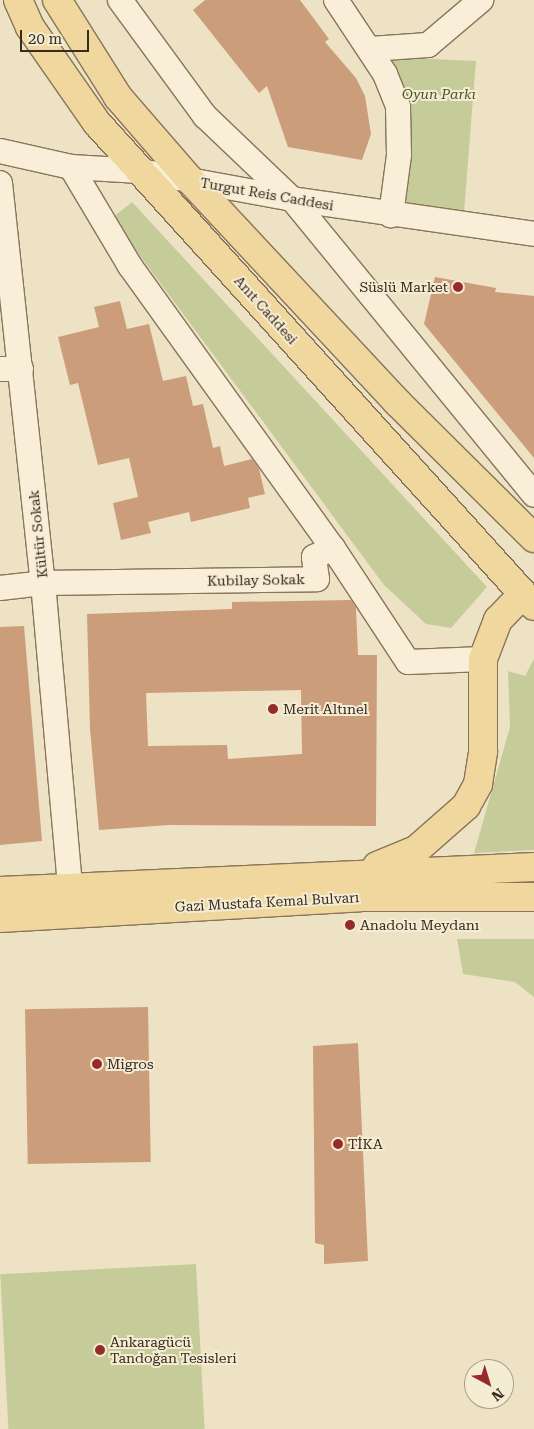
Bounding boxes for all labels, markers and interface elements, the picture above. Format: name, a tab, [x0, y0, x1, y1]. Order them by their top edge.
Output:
scale bar	[22, 20, 91, 52]
text: 20 m	[28, 30, 62, 48]
park label: Oyun Parkı	[402, 86, 476, 102]
street label: Turgut Reis Caddesi	[199, 174, 335, 214]
street label: Anıt Caddesi	[231, 272, 301, 348]
place label: Süslü Market	[359, 279, 448, 295]
marker: Süslü Market	[452, 281, 464, 293]
street label: Kültür Sokak	[25, 489, 51, 579]
street label: Kubilay Sokak	[207, 571, 305, 589]
place label: Merit Altınel	[283, 701, 368, 717]
marker: Merit Altınel	[267, 703, 279, 715]
street label: Gazi Mustafa Kemal Bulvarı	[174, 889, 360, 915]
place label: Anadolu Meydanı	[360, 917, 479, 933]
marker: Anadolu Meydanı	[344, 919, 356, 931]
place label: Migros	[107, 1056, 154, 1072]
marker: Migros	[91, 1058, 103, 1070]
place label: TİKA	[348, 1136, 383, 1152]
marker: TİKA	[332, 1138, 344, 1150]
place label: Ankaragücü Tandoğan Tesisleri	[110, 1334, 237, 1366]
marker: Ankaragücü Tandoğan Tesisleri	[94, 1344, 106, 1356]
north arrow	[464, 1359, 514, 1409]
text: N	[489, 1385, 507, 1404]

